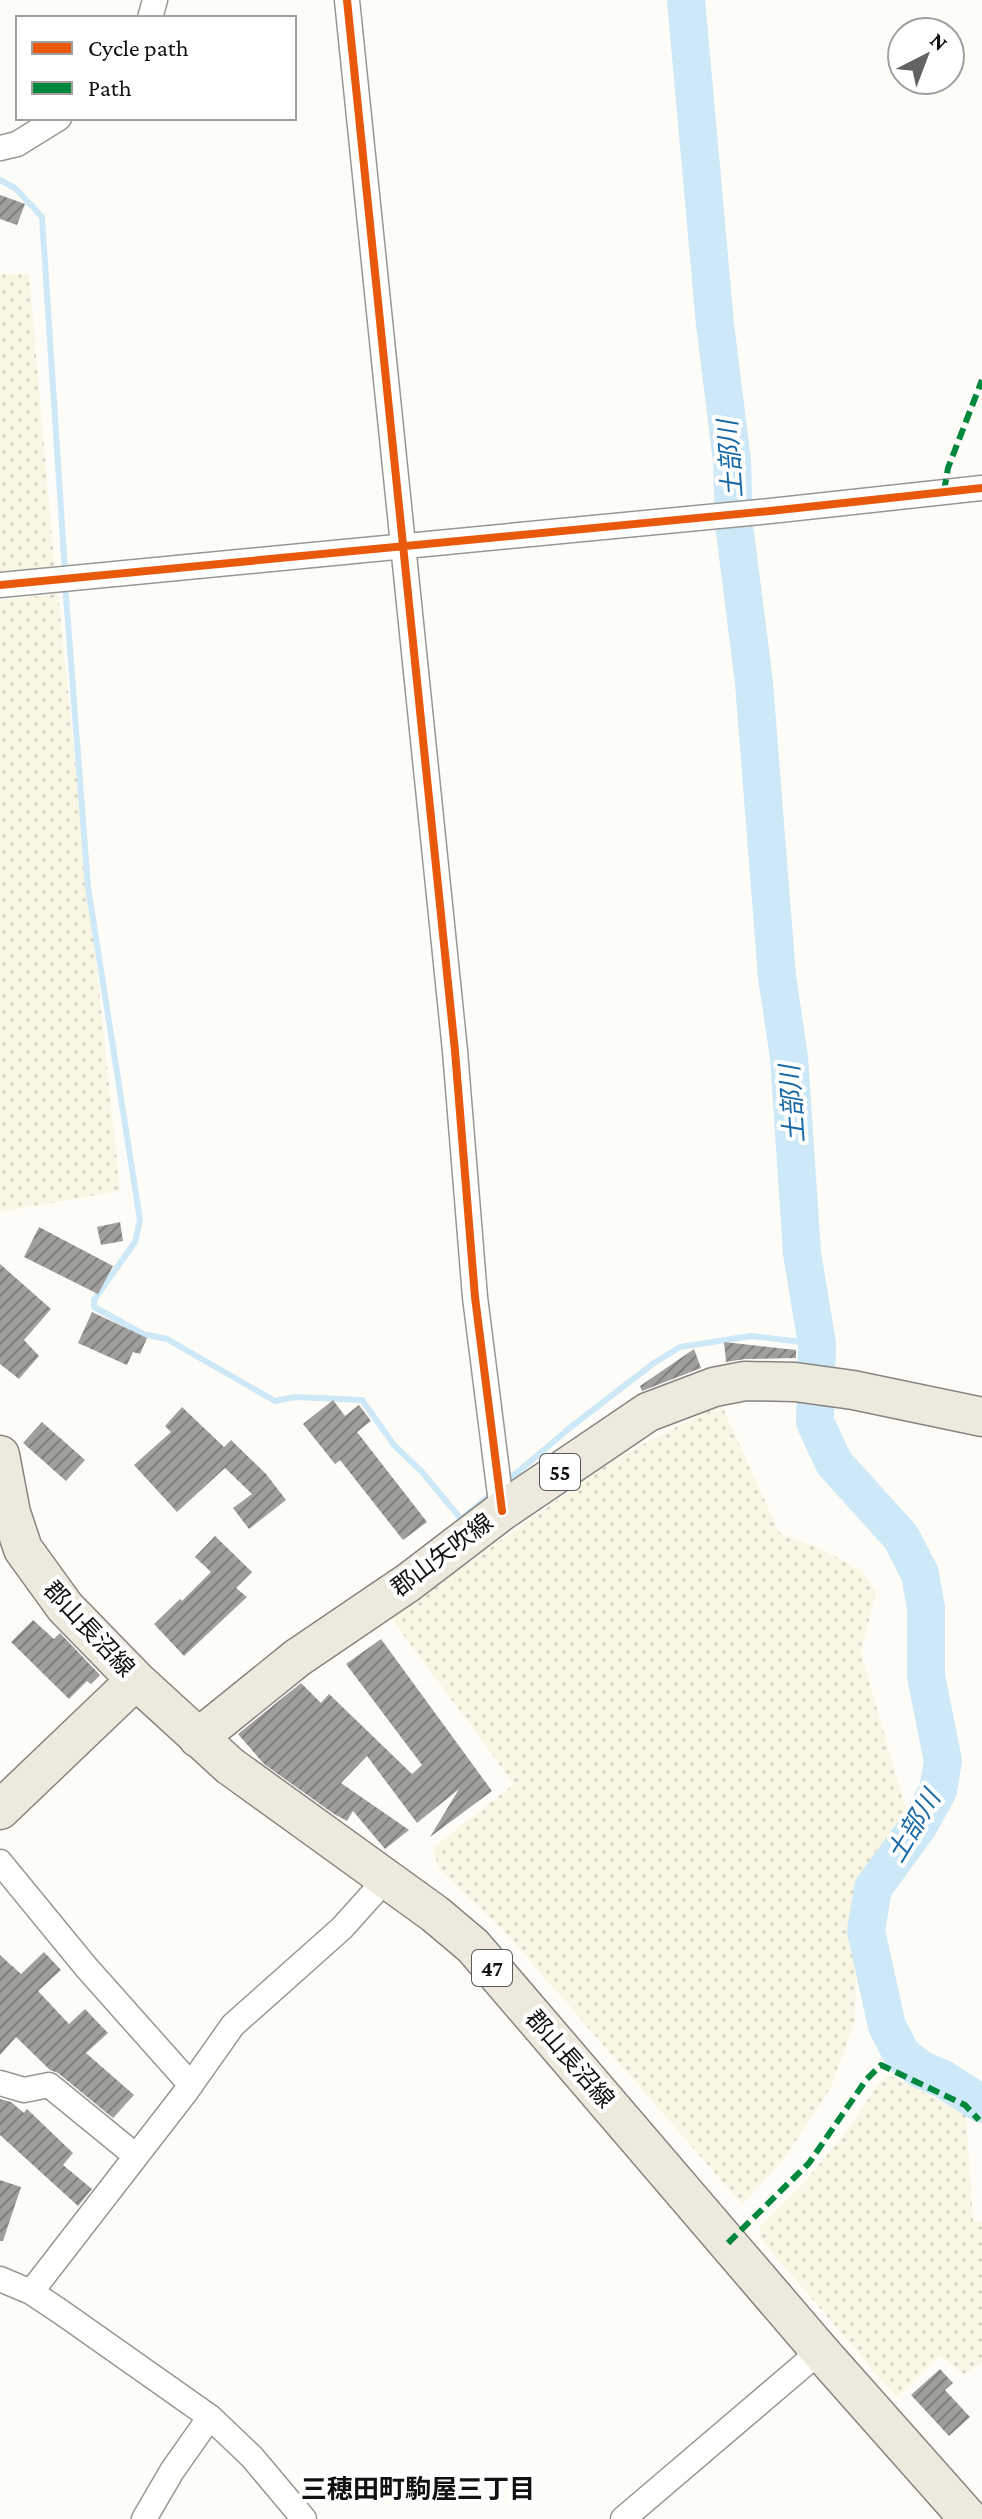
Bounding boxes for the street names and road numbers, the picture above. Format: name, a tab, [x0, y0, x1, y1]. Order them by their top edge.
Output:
road number: 55	[540, 1454, 580, 1490]
street label: 郡山矢吹線	[386, 1508, 498, 1601]
street label: 郡山長沼線	[39, 1576, 140, 1682]
road number: 47	[472, 1950, 512, 1986]
street label: 郡山長沼線	[521, 2005, 620, 2113]

